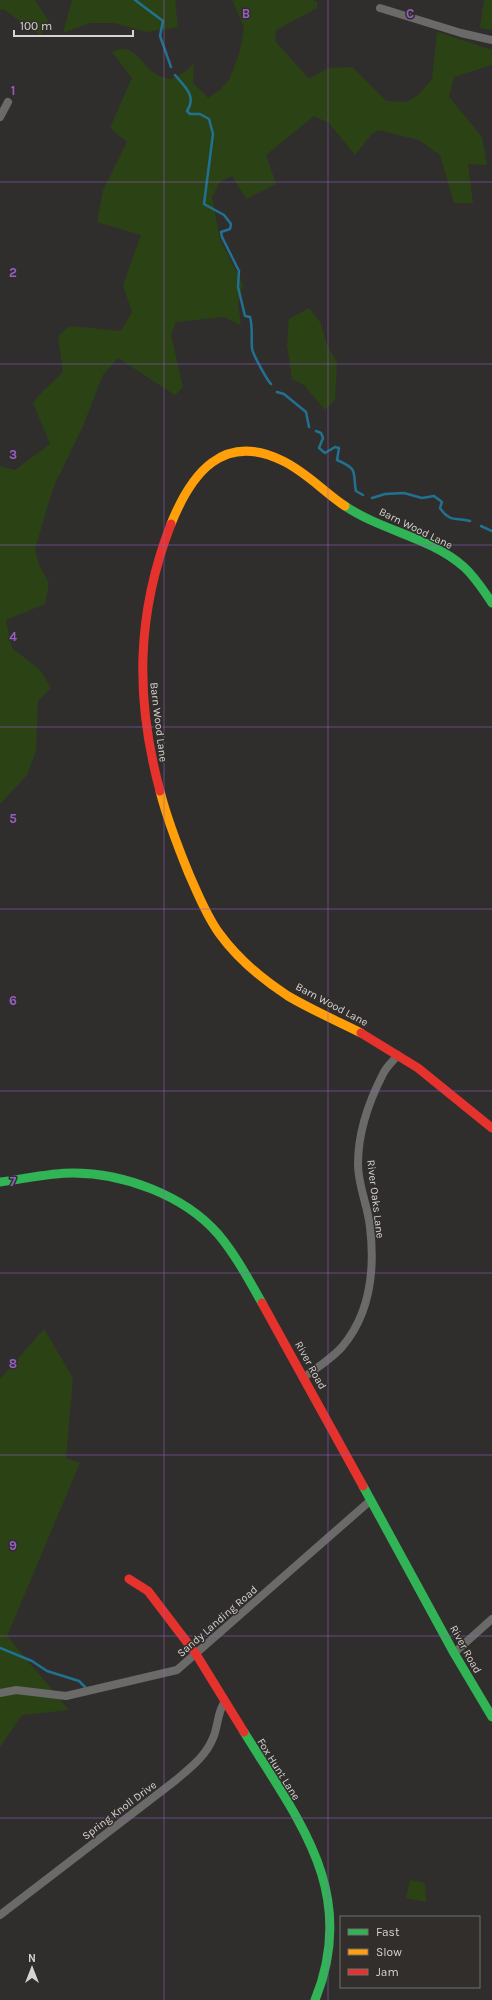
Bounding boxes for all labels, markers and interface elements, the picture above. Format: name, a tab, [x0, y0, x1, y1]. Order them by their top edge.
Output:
text: B	[242, 6, 250, 21]
text: C	[406, 6, 414, 21]
scale bar	[14, 12, 133, 38]
text: 100 m	[20, 19, 52, 33]
text: 1	[11, 83, 15, 98]
text: 2	[9, 265, 17, 280]
text: 3	[9, 447, 17, 462]
street label: Barn Wood Lane	[377, 505, 455, 552]
text: 4	[9, 629, 17, 644]
street label: Barn Wood Lane	[147, 681, 170, 763]
text: 5	[9, 811, 17, 826]
street label: Barn Wood Lane	[293, 980, 371, 1029]
text: 6	[9, 993, 17, 1008]
street label: River Oaks Lane	[364, 1159, 387, 1239]
text: 7	[10, 1174, 17, 1189]
street label: River Road	[292, 1339, 329, 1392]
text: 8	[9, 1356, 17, 1371]
text: 9	[9, 1538, 17, 1553]
street label: Sandy Landing Road	[175, 1583, 260, 1660]
street label: River Road	[447, 1623, 484, 1676]
street label: Fox Hunt Lane	[254, 1736, 303, 1803]
street label: Spring Knoll Drive	[80, 1778, 159, 1843]
legend	[340, 1916, 480, 1988]
text: Fast	[376, 1925, 400, 1939]
text: Slow	[376, 1945, 402, 1959]
north arrow	[12, 1948, 52, 1988]
text: N	[28, 1952, 36, 1965]
text: Jam	[376, 1965, 399, 1979]

